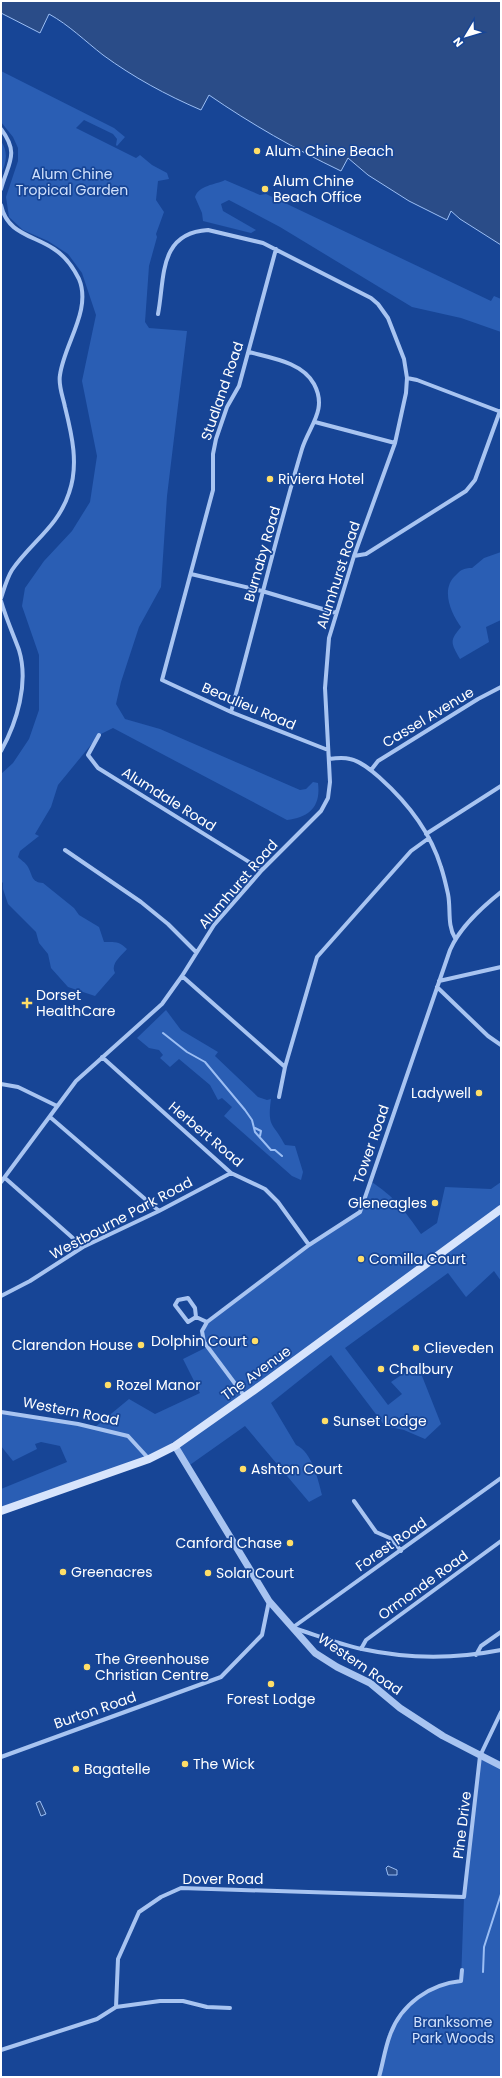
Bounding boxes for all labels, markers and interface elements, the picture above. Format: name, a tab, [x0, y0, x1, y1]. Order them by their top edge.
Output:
north arrow	[446, 16, 486, 56]
text: N	[449, 34, 467, 50]
place label: Alum Chine Beach	[265, 141, 394, 161]
marker: Alum Chine Beach	[252, 146, 262, 156]
park label: Alum Chine Tropical Garden	[16, 164, 128, 200]
place label: Alum Chine Beach Office	[273, 171, 362, 207]
marker: Alum Chine Beach Office	[260, 184, 270, 194]
street label: Studland Road	[196, 339, 248, 443]
place label: Riviera Hotel	[278, 469, 364, 489]
marker: Riviera Hotel	[265, 474, 275, 484]
street label: Burnaby Road	[239, 504, 285, 604]
street label: Alumhurst Road	[311, 519, 365, 631]
street label: Beaulieu Road	[199, 677, 299, 735]
street label: Cassel Avenue	[379, 682, 478, 752]
street label: Alumdale Road	[118, 762, 220, 836]
street label: Alumhurst Road	[194, 835, 282, 933]
place label: Dorset HealthCare	[36, 985, 116, 1021]
marker: Dorset HealthCare	[21, 997, 33, 1009]
place label: Ladywell	[411, 1083, 471, 1103]
marker: Ladywell	[474, 1088, 484, 1098]
street label: Herbert Road	[164, 1097, 248, 1171]
street label: Tower Road	[348, 1102, 394, 1186]
street label: Westbourne Park Road	[46, 1172, 196, 1264]
place label: Gleneagles	[348, 1193, 427, 1213]
marker: Gleneagles	[430, 1198, 440, 1208]
place label: Comilla Court	[369, 1249, 466, 1269]
marker: Comilla Court	[356, 1254, 366, 1264]
place label: Dolphin Court	[151, 1331, 247, 1351]
place label: Clarendon House	[12, 1335, 133, 1355]
marker: Dolphin Court	[250, 1336, 260, 1346]
place label: Clieveden	[424, 1338, 494, 1358]
marker: Clarendon House	[136, 1340, 146, 1350]
street label: The Avenue	[217, 1341, 295, 1405]
marker: Clieveden	[411, 1343, 421, 1353]
place label: Chalbury	[389, 1359, 453, 1379]
marker: Chalbury	[376, 1364, 386, 1374]
place label: Rozel Manor	[116, 1375, 200, 1395]
marker: Rozel Manor	[103, 1380, 113, 1390]
street label: Western Road	[21, 1392, 121, 1430]
place label: Sunset Lodge	[333, 1411, 427, 1431]
marker: Sunset Lodge	[320, 1416, 330, 1426]
place label: Ashton Court	[251, 1459, 343, 1479]
marker: Ashton Court	[238, 1464, 248, 1474]
street label: Forest Road	[351, 1512, 431, 1576]
place label: Canford Chase	[176, 1533, 282, 1553]
marker: Canford Chase	[285, 1538, 295, 1548]
street label: Ormonde Road	[374, 1546, 472, 1624]
place label: Greenacres	[71, 1562, 153, 1582]
place label: Solar Court	[216, 1563, 294, 1583]
marker: Greenacres	[58, 1567, 68, 1577]
marker: Solar Court	[203, 1568, 213, 1578]
street label: Western Road	[314, 1628, 406, 1700]
place label: The Greenhouse Christian Centre	[95, 1649, 210, 1685]
marker: The Greenhouse Christian Centre	[82, 1662, 92, 1672]
marker: Forest Lodge	[266, 1679, 276, 1689]
street label: Burton Road	[51, 1687, 139, 1733]
place label: Forest Lodge	[227, 1689, 316, 1709]
place label: The Wick	[193, 1754, 256, 1774]
place label: Bagatelle	[84, 1759, 151, 1779]
marker: The Wick	[180, 1759, 190, 1769]
marker: Bagatelle	[71, 1764, 81, 1774]
street label: Pine Drive	[448, 1790, 476, 1860]
street label: Dover Road	[183, 1869, 263, 1889]
park label: Branksome Park Woods	[412, 2012, 494, 2048]

